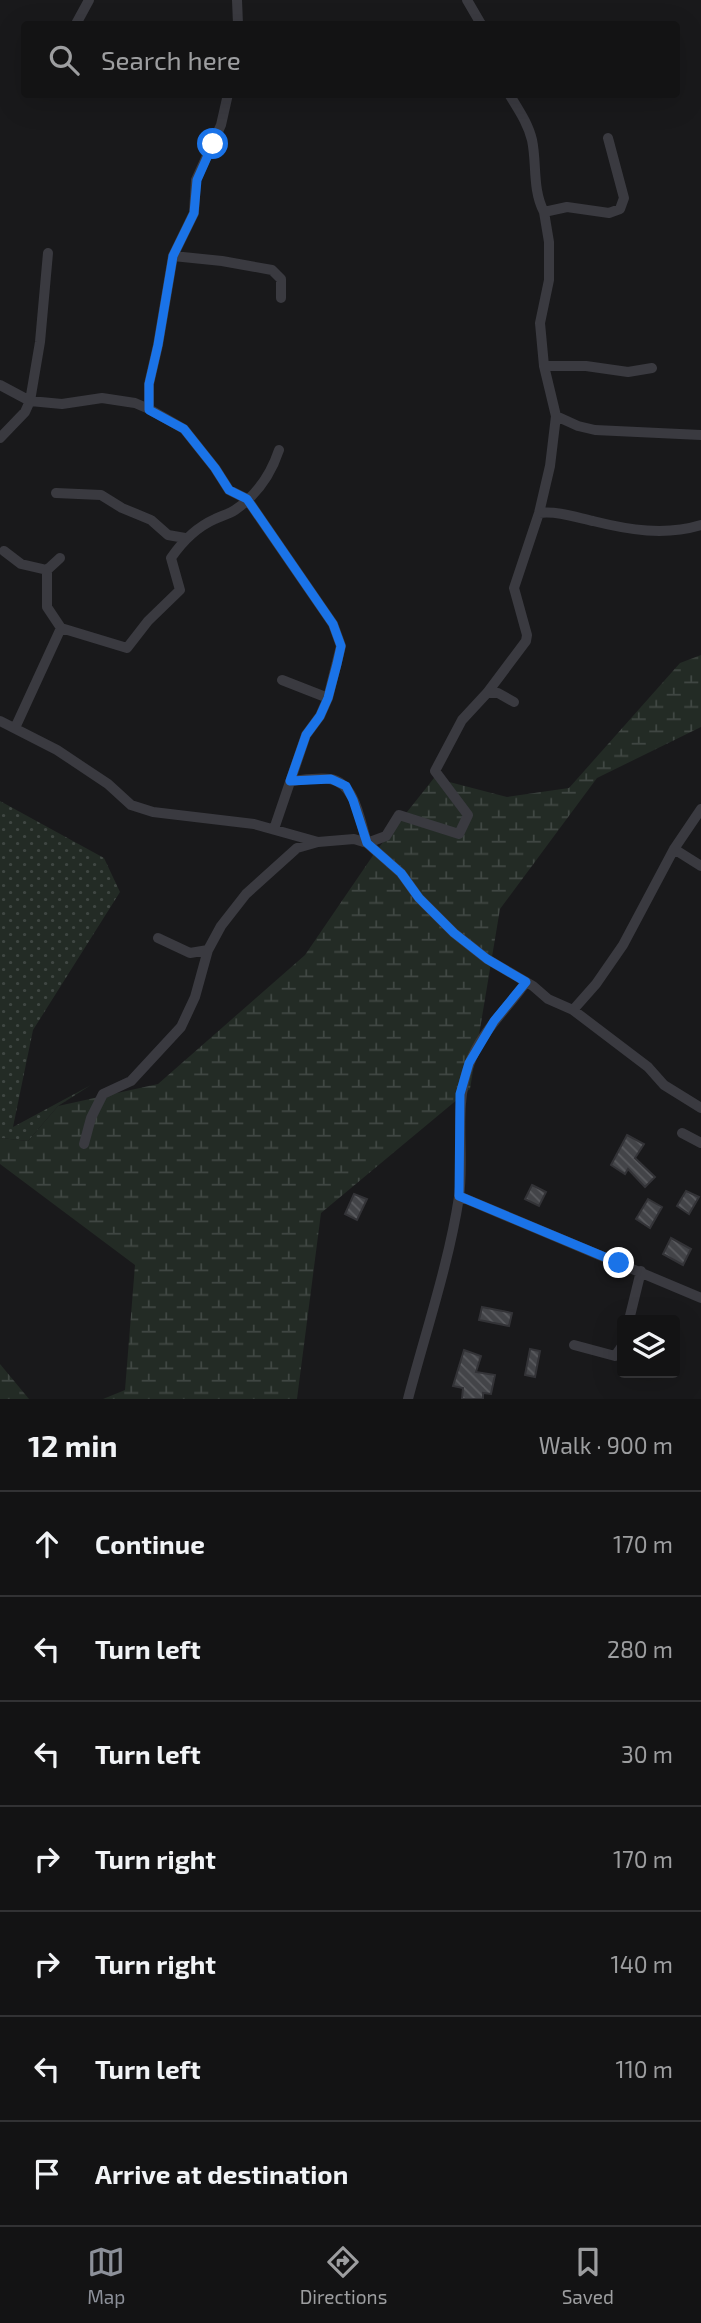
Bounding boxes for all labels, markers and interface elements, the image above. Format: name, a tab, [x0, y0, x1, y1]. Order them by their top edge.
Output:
search box	[21, 21, 680, 98]
icon: search	[45, 41, 83, 79]
text: Search here	[101, 44, 241, 75]
route start	[197, 128, 228, 159]
route end	[603, 1247, 634, 1278]
map controls	[617, 1315, 680, 1378]
button: layers	[617, 1315, 680, 1378]
text: 12 min	[28, 1427, 118, 1463]
text: Walk · 900 m	[539, 1431, 673, 1459]
icon: ahead	[28, 1525, 66, 1563]
text: Continue	[95, 1528, 205, 1559]
text: 170 m	[613, 1530, 673, 1558]
icon: left	[28, 1630, 66, 1668]
text: Turn left	[95, 1633, 201, 1664]
text: 280 m	[607, 1635, 673, 1663]
icon: left	[28, 1735, 66, 1773]
text: Turn left	[95, 1738, 201, 1769]
text: 30 m	[621, 1740, 673, 1768]
icon: right	[28, 1840, 66, 1878]
text: Turn right	[95, 1843, 216, 1874]
text: 170 m	[613, 1845, 673, 1873]
icon: right	[28, 1945, 66, 1983]
text: Turn right	[95, 1948, 216, 1979]
text: 140 m	[611, 1950, 673, 1978]
icon: left	[28, 2050, 66, 2088]
text: Turn left	[95, 2053, 201, 2084]
text: 110 m	[616, 2055, 673, 2083]
icon: arrive	[28, 2155, 66, 2193]
text: Arrive at destination	[95, 2158, 348, 2189]
tab: Map	[87, 2243, 125, 2308]
tab: Directions	[300, 2243, 387, 2308]
tab: Saved	[562, 2243, 614, 2308]

